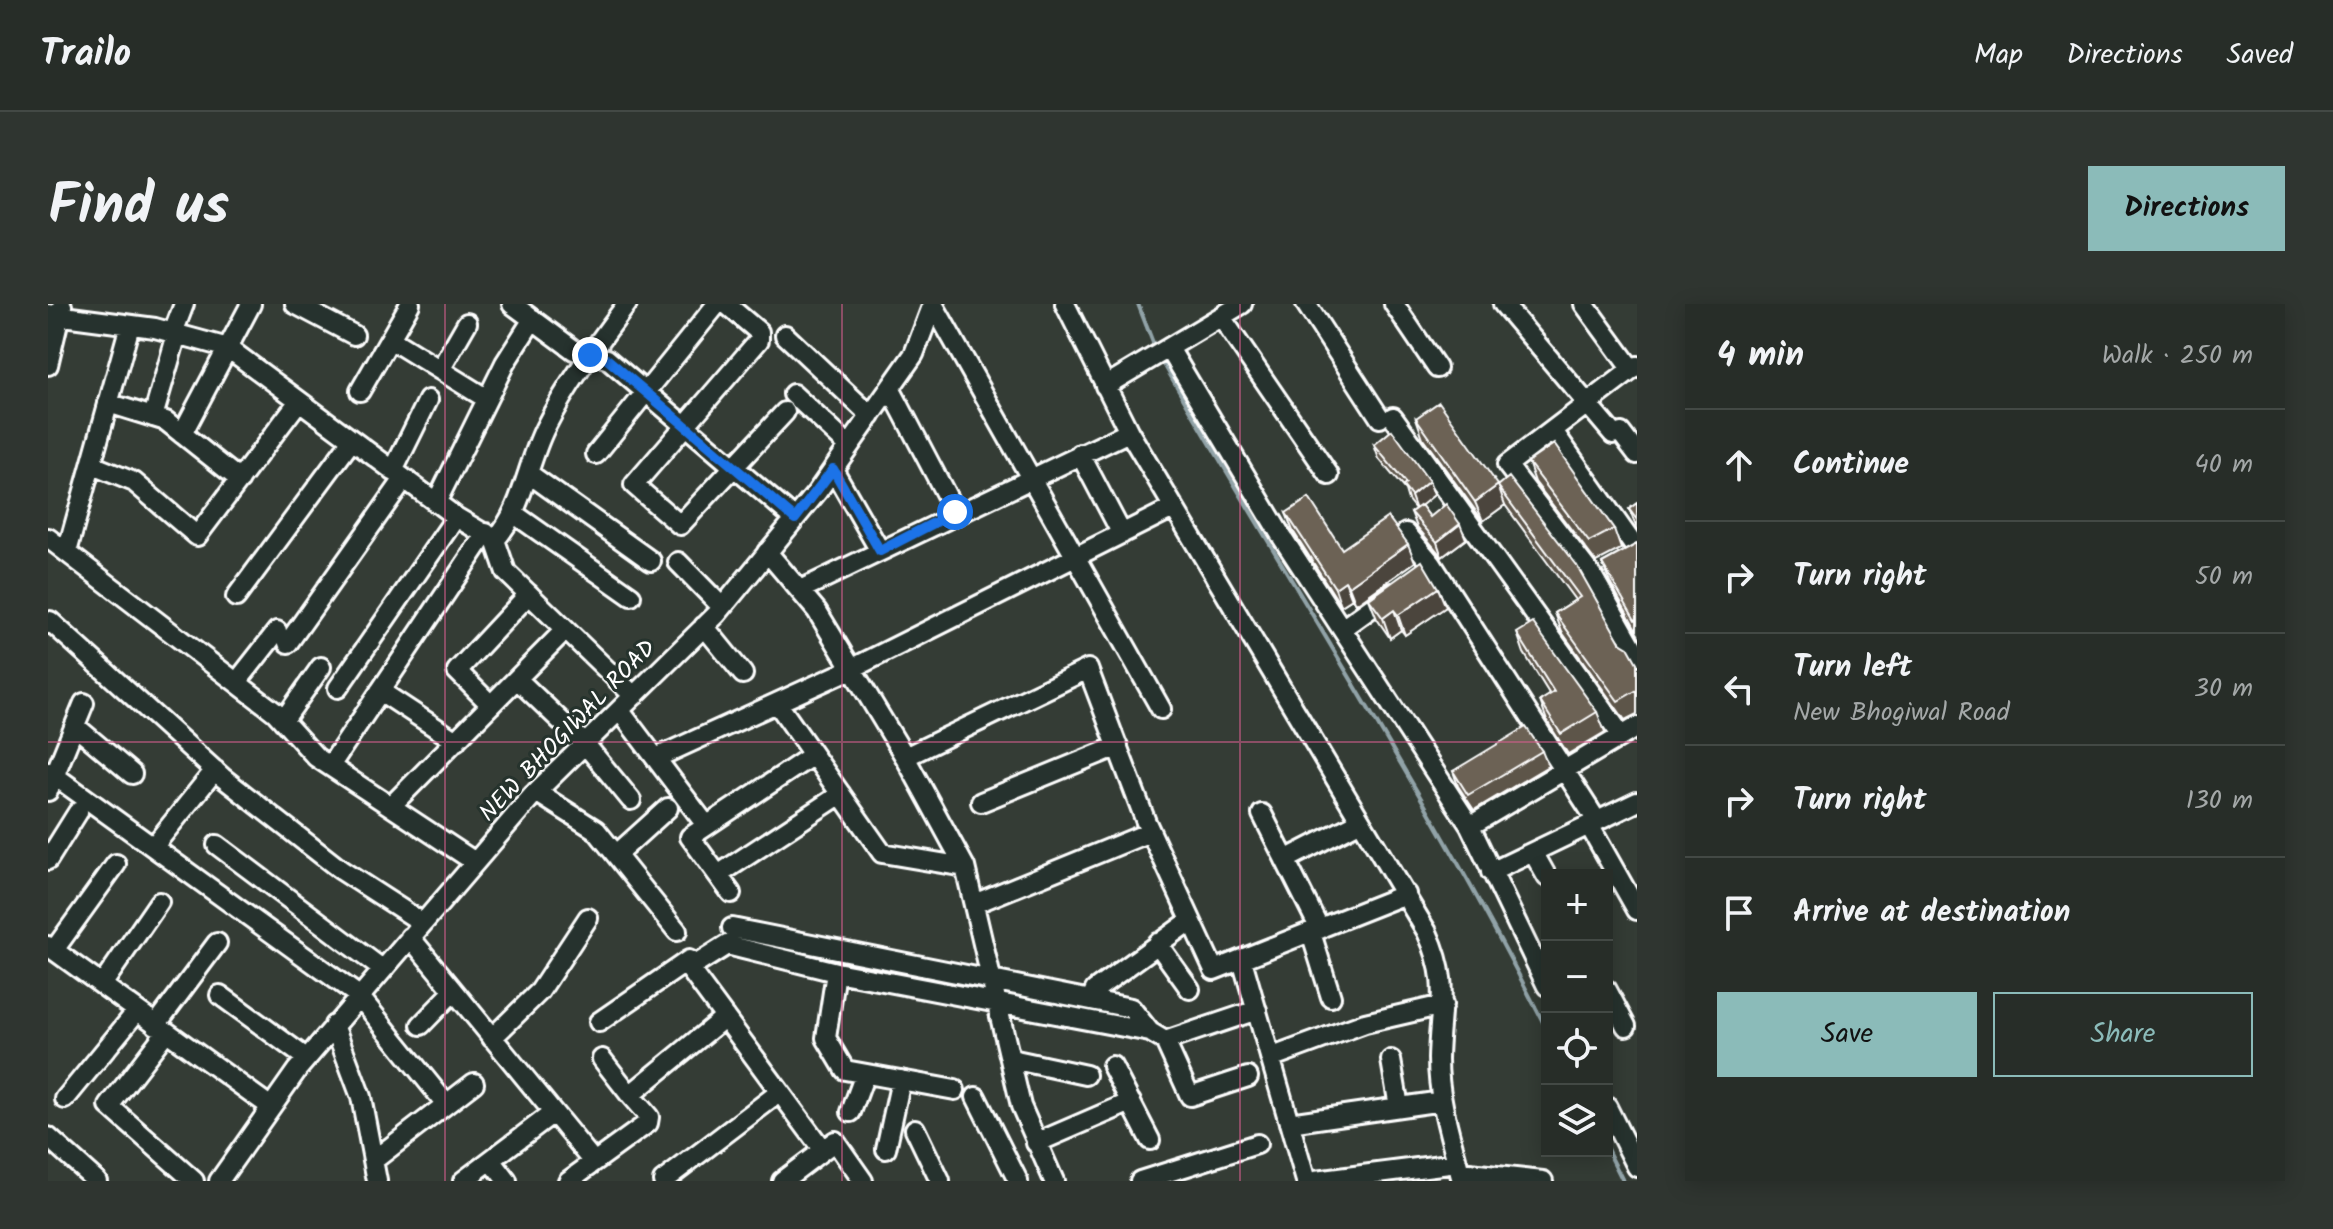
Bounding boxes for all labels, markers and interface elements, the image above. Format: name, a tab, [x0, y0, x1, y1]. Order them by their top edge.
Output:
text: Trailo	[40, 25, 131, 85]
text: Map	[1974, 33, 2023, 78]
text: Directions	[2067, 33, 2183, 78]
text: Saved	[2227, 33, 2293, 78]
text: Find us	[48, 163, 229, 253]
button: Directions	[2088, 166, 2285, 251]
text: 4 min	[1717, 329, 1804, 383]
text: Walk · 250 m	[2102, 335, 2253, 377]
route end	[572, 337, 608, 373]
text: Continue	[1793, 441, 1909, 489]
icon: ahead	[1717, 443, 1761, 487]
text: 40 m	[2195, 444, 2253, 486]
route start	[937, 494, 973, 530]
text: Turn right	[1793, 553, 1926, 601]
icon: right	[1717, 555, 1761, 599]
text: 50 m	[2195, 556, 2253, 598]
street label: NEW BHOGIWAL ROAD	[470, 630, 666, 832]
text: Turn left	[1793, 644, 1912, 692]
icon: left	[1717, 667, 1761, 711]
text: 30 m	[2194, 668, 2253, 710]
text: New Bhogiwal Road	[1793, 692, 2010, 734]
text: Turn right	[1793, 777, 1926, 825]
icon: right	[1717, 779, 1761, 823]
text: 130 m	[2186, 780, 2253, 822]
map controls	[1541, 869, 1613, 1157]
button: +	[1541, 869, 1613, 941]
text: Arrive at destination	[1793, 889, 2070, 937]
icon: arrive	[1717, 891, 1761, 935]
button: −	[1541, 941, 1613, 1013]
button: Save	[1717, 992, 1977, 1077]
button: Share	[1993, 992, 2253, 1077]
button: locate	[1541, 1013, 1613, 1085]
button: layers	[1541, 1085, 1613, 1157]

